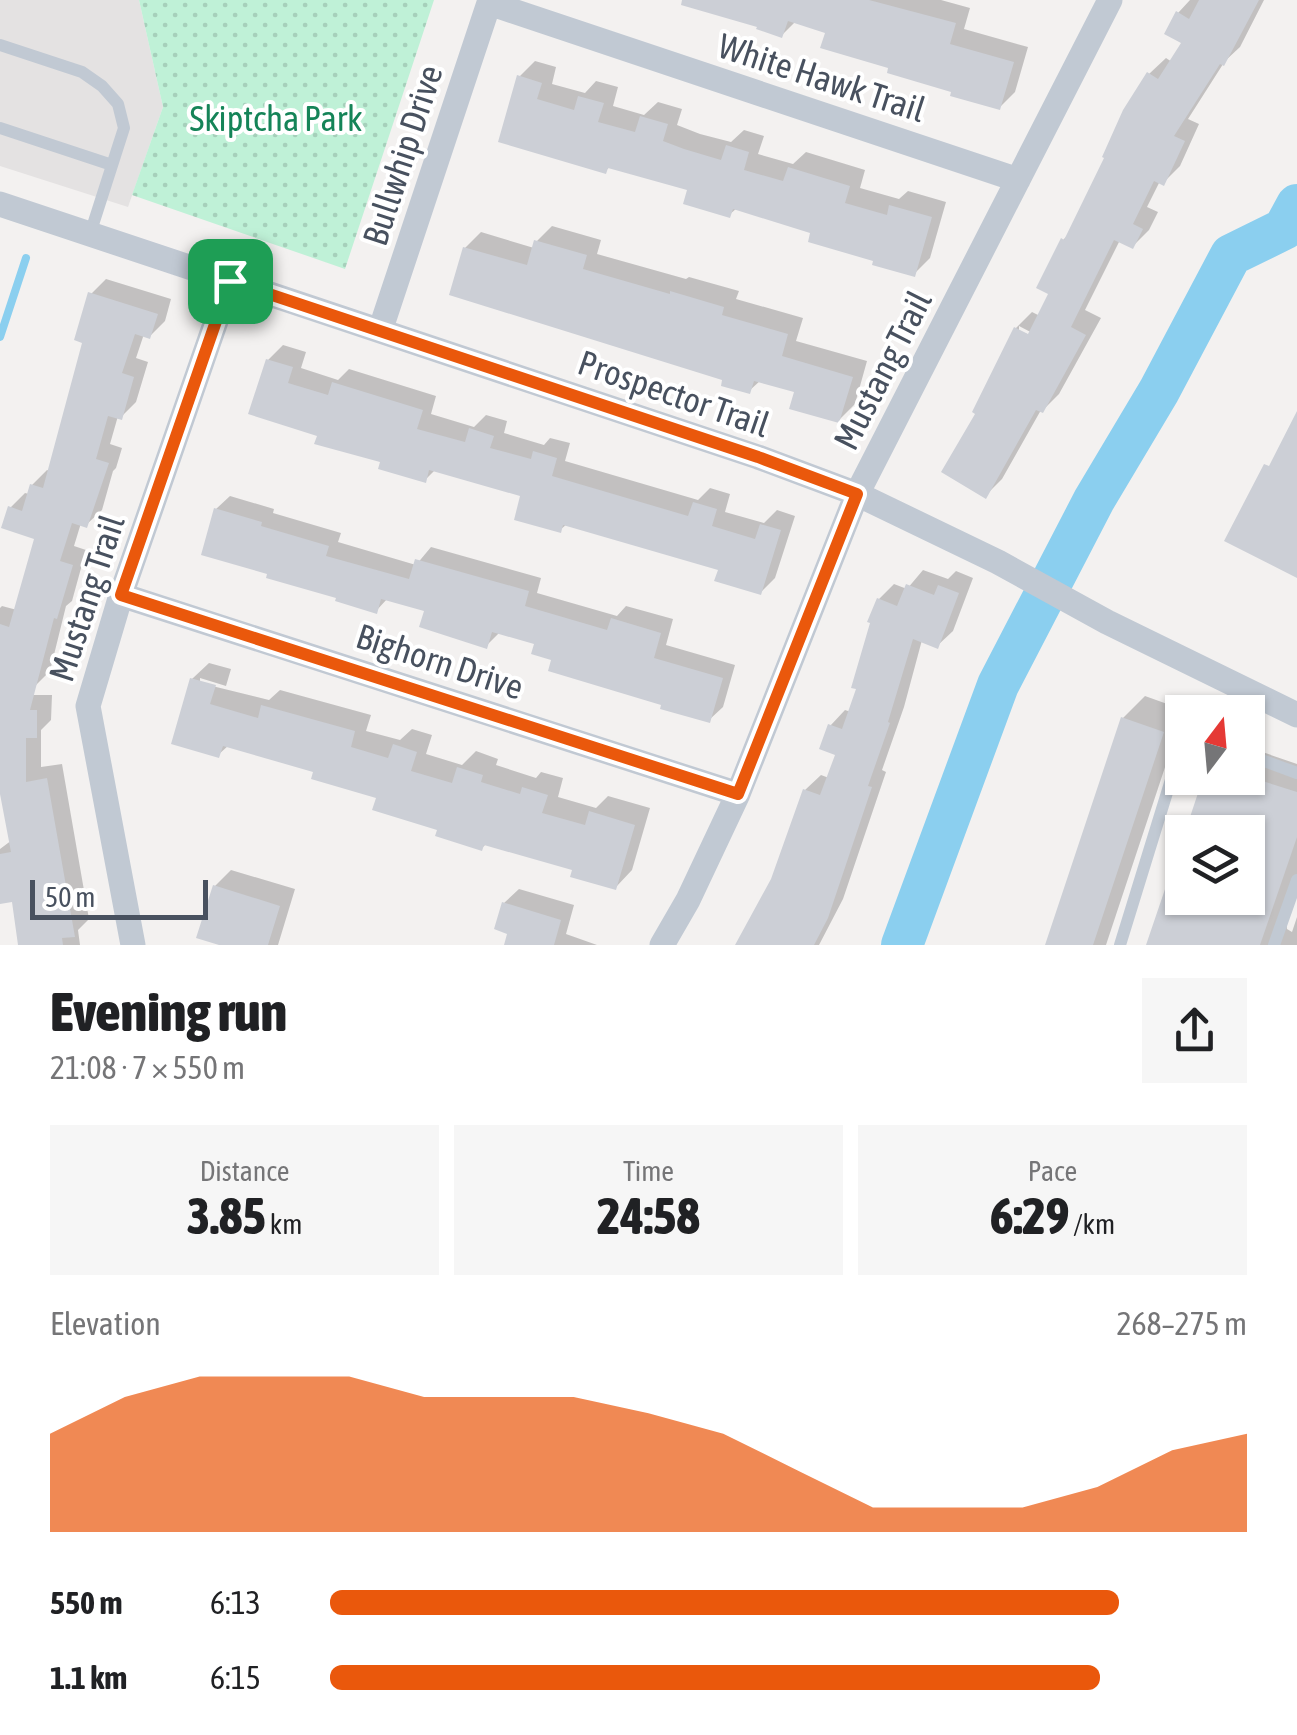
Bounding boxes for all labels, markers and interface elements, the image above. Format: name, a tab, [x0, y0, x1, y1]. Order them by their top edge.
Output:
street label: White Hawk Trail	[714, 25, 930, 129]
street label: Bullwhip Drive	[354, 60, 450, 250]
park label: Skiptcha Park	[190, 98, 362, 138]
pin	[188, 239, 273, 324]
icon: arrive	[203, 254, 258, 309]
street label: Mustang Trail	[825, 284, 939, 456]
street label: Prospector Trail	[573, 342, 775, 444]
street label: Mustang Trail	[40, 510, 132, 686]
street label: Bighorn Drive	[351, 615, 529, 707]
north arrow	[1165, 695, 1265, 795]
map controls	[1165, 695, 1265, 915]
button: layers	[1165, 815, 1265, 915]
scale bar	[30, 875, 208, 920]
text: 50 m	[45, 881, 95, 913]
button: share	[1142, 978, 1247, 1083]
text: Evening run	[50, 980, 287, 1043]
text: 21:08 · 7 × 550 m	[50, 1049, 245, 1086]
text: Distance	[200, 1155, 289, 1187]
text: Time	[623, 1155, 674, 1187]
text: Pace	[1028, 1155, 1077, 1187]
text: 3.85	[187, 1187, 266, 1245]
text: 24:58	[597, 1187, 700, 1245]
text: 6:29	[990, 1187, 1069, 1245]
text: km	[266, 1208, 302, 1240]
text: /km	[1069, 1208, 1115, 1240]
text: Elevation	[50, 1305, 161, 1342]
text: 268–275 m	[1117, 1305, 1247, 1342]
text: 550 m	[50, 1584, 123, 1621]
text: 6:13	[210, 1584, 261, 1621]
text: 1.1 km	[50, 1659, 127, 1696]
text: 6:15	[210, 1659, 261, 1696]

